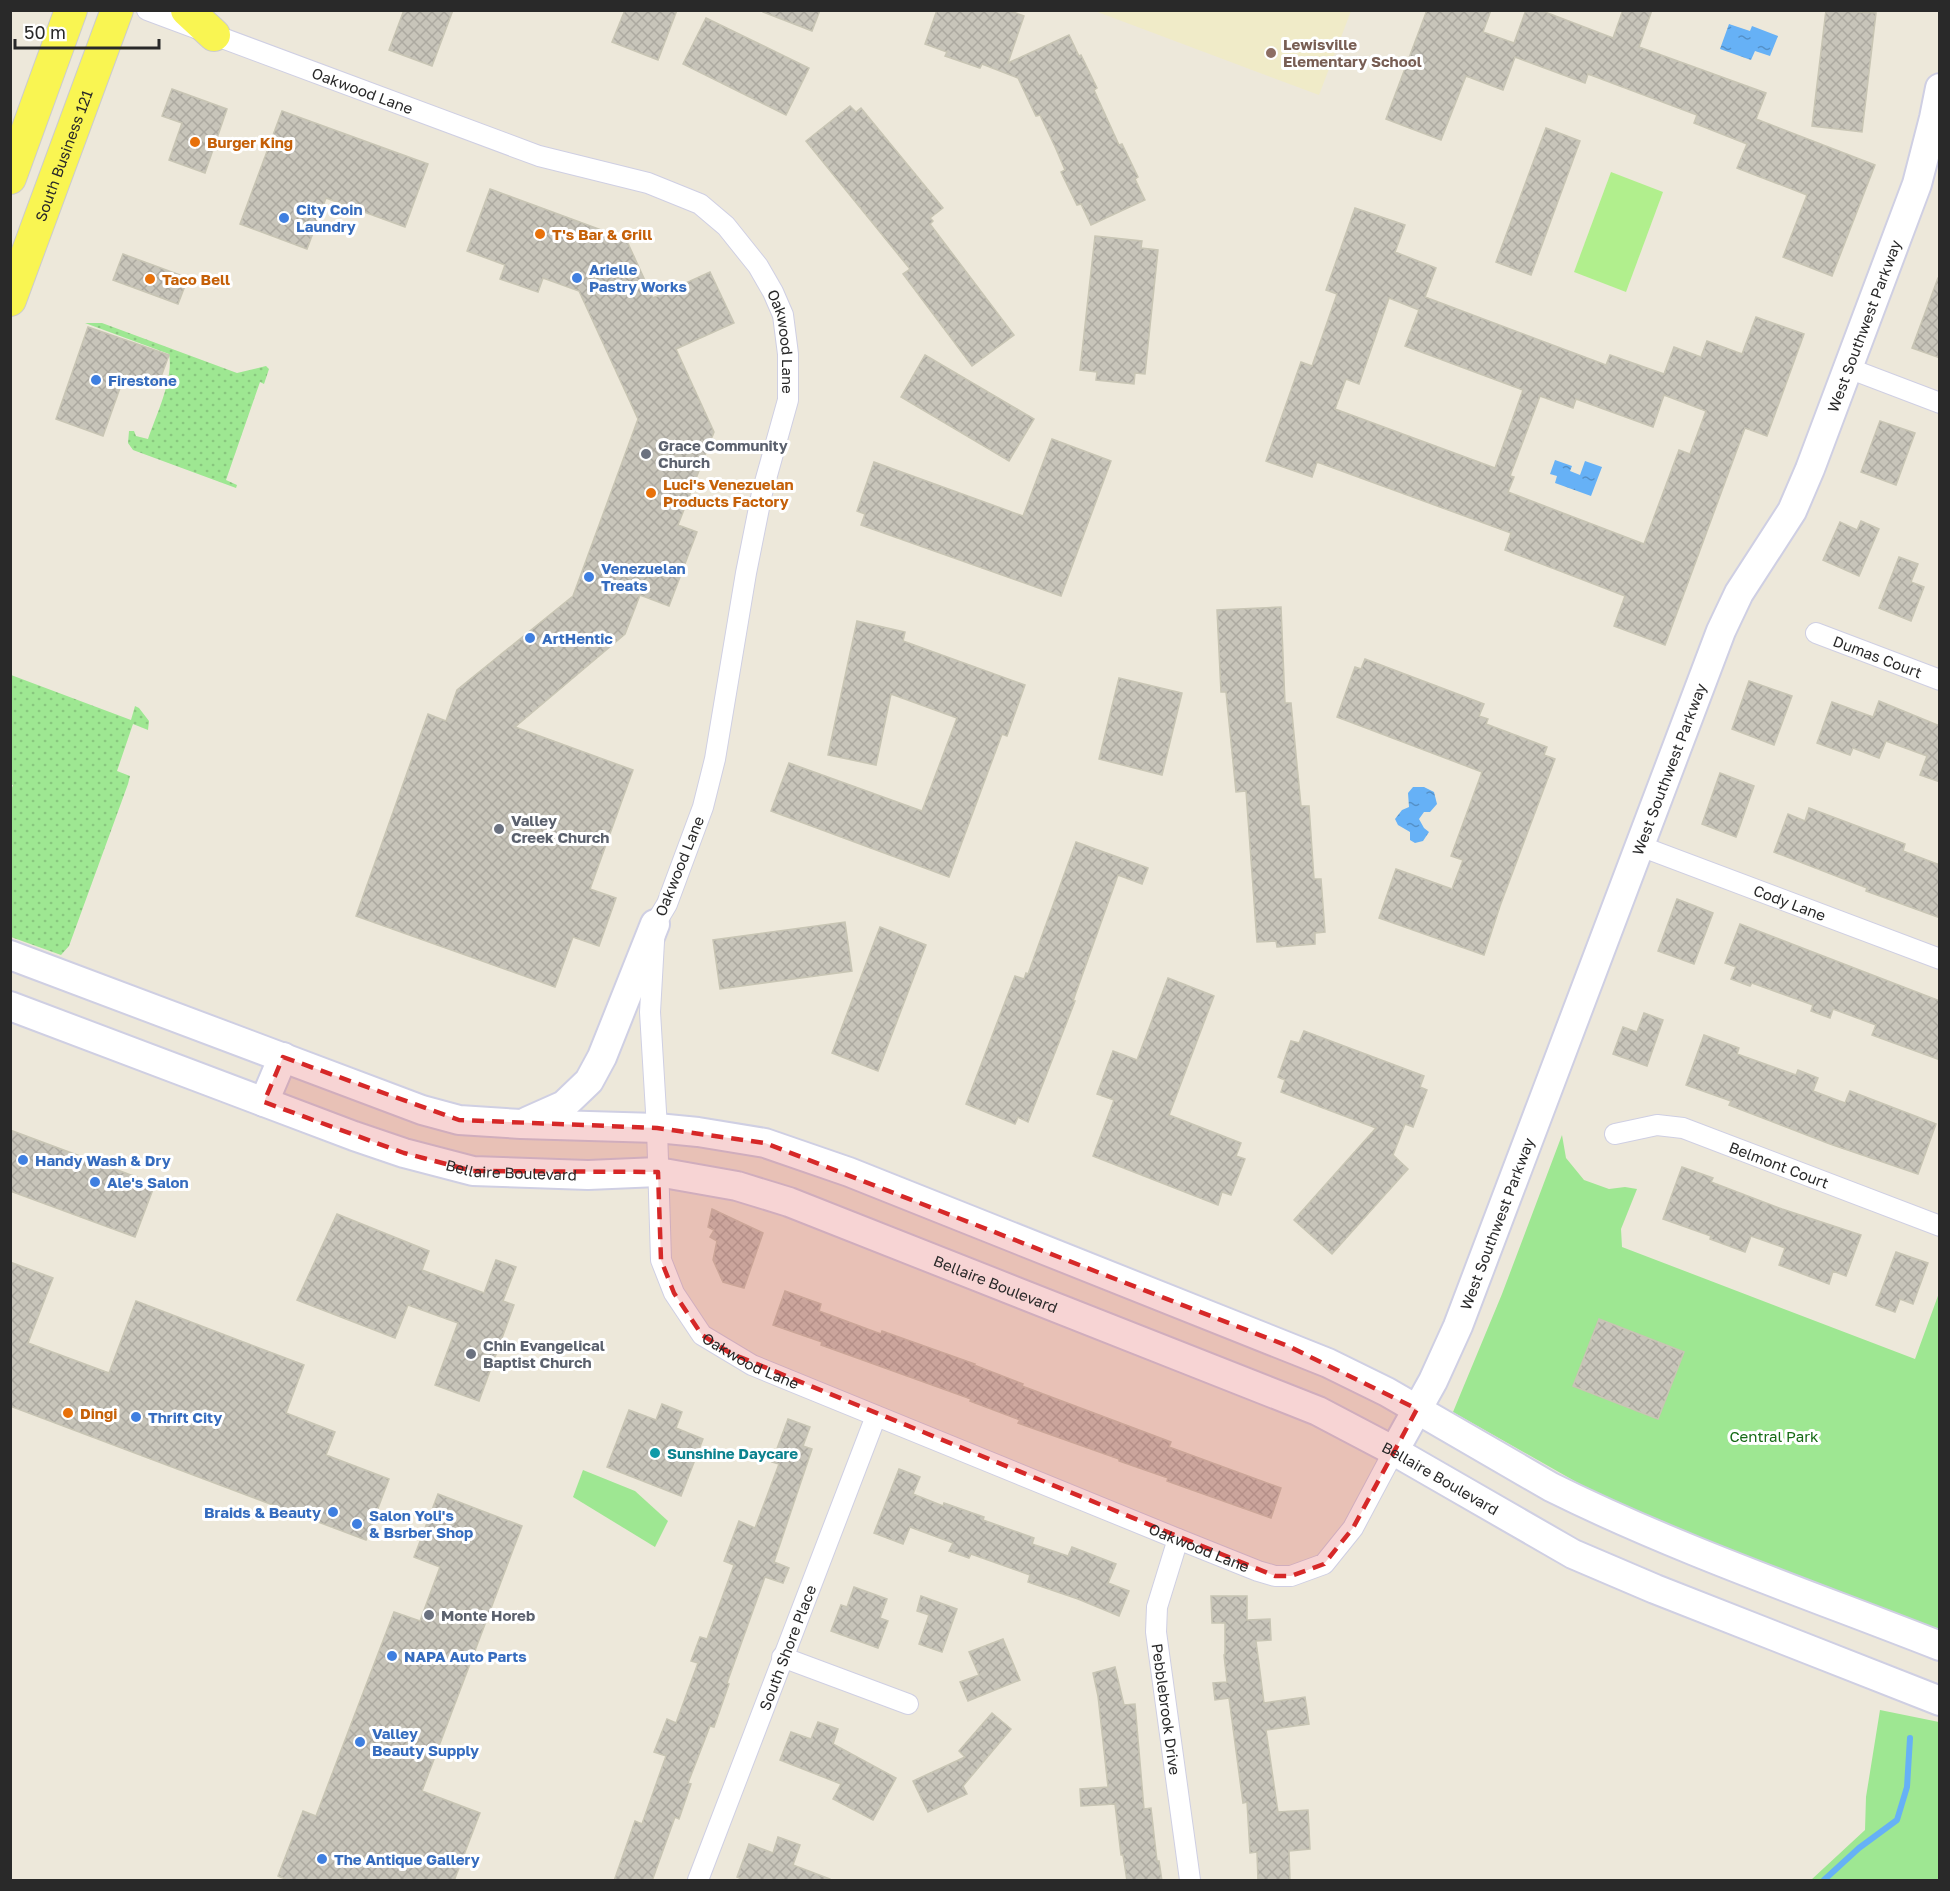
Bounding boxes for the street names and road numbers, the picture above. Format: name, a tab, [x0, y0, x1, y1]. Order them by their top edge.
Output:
street label: Oakwood Lane	[310, 63, 416, 117]
street label: South Business 121	[31, 87, 96, 224]
street label: West Southwest Parkway	[1823, 237, 1904, 414]
street label: Oakwood Lane	[764, 286, 797, 394]
street label: Dumas Court	[1831, 631, 1925, 681]
street label: West Southwest Parkway	[1628, 680, 1710, 858]
street label: Oakwood Lane	[651, 813, 707, 919]
street label: Cody Lane	[1751, 881, 1829, 924]
street label: West Southwest Parkway	[1456, 1134, 1538, 1312]
street label: Belmont Court	[1727, 1138, 1831, 1192]
street label: Bellaire Boulevard	[444, 1155, 577, 1184]
street label: Bellaire Boulevard	[931, 1251, 1060, 1316]
street label: Oakwood Lane	[699, 1328, 802, 1392]
street label: Bellaire Boulevard	[1379, 1437, 1502, 1518]
street label: Oakwood Lane	[1146, 1519, 1252, 1576]
street label: South Shore Place	[755, 1582, 819, 1713]
street label: Pebblebrook Drive	[1149, 1642, 1185, 1776]

